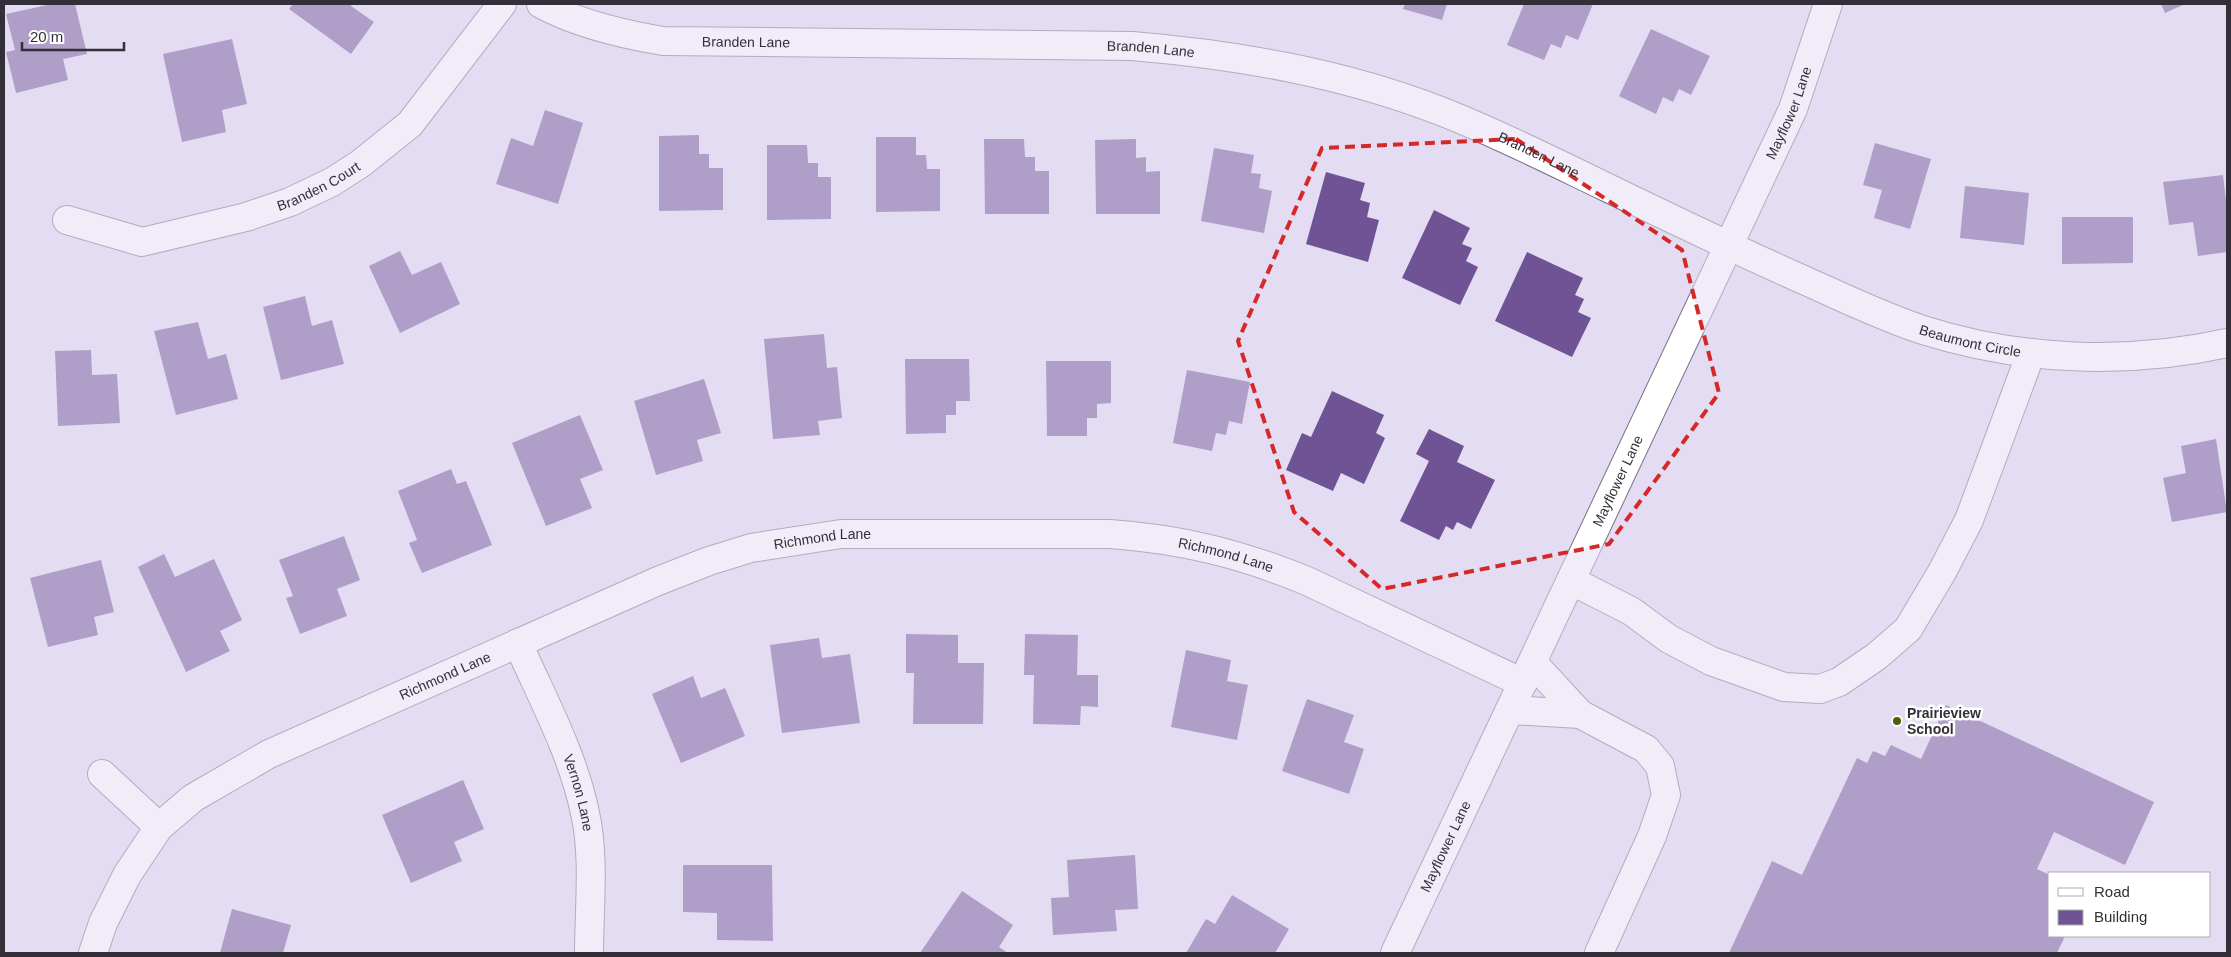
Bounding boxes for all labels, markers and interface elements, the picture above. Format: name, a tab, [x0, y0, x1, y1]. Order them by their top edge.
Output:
scale bar	[22, 20, 125, 52]
text: 20 m	[30, 28, 63, 45]
street label: Branden Lane	[702, 33, 790, 50]
street label: Branden Lane	[1107, 38, 1196, 60]
street label: Mayflower Lane	[1762, 64, 1815, 162]
street label: Branden Lane	[1496, 129, 1582, 181]
street label: Branden Court	[275, 158, 363, 214]
street label: Beaumont Circle	[1917, 321, 2022, 360]
street label: Mayflower Lane	[1589, 433, 1646, 529]
street label: Richmond Lane	[772, 526, 871, 552]
street label: Richmond Lane	[1177, 535, 1276, 575]
street label: Richmond Lane	[397, 648, 493, 703]
place label: Prairieview School	[1907, 705, 1981, 737]
marker: Prairieview School	[1891, 715, 1903, 727]
street label: Vernon Lane	[560, 752, 596, 833]
street label: Mayflower Lane	[1417, 798, 1474, 894]
legend	[2048, 872, 2211, 937]
text: Road	[2094, 883, 2130, 900]
text: Building	[2094, 908, 2147, 925]

